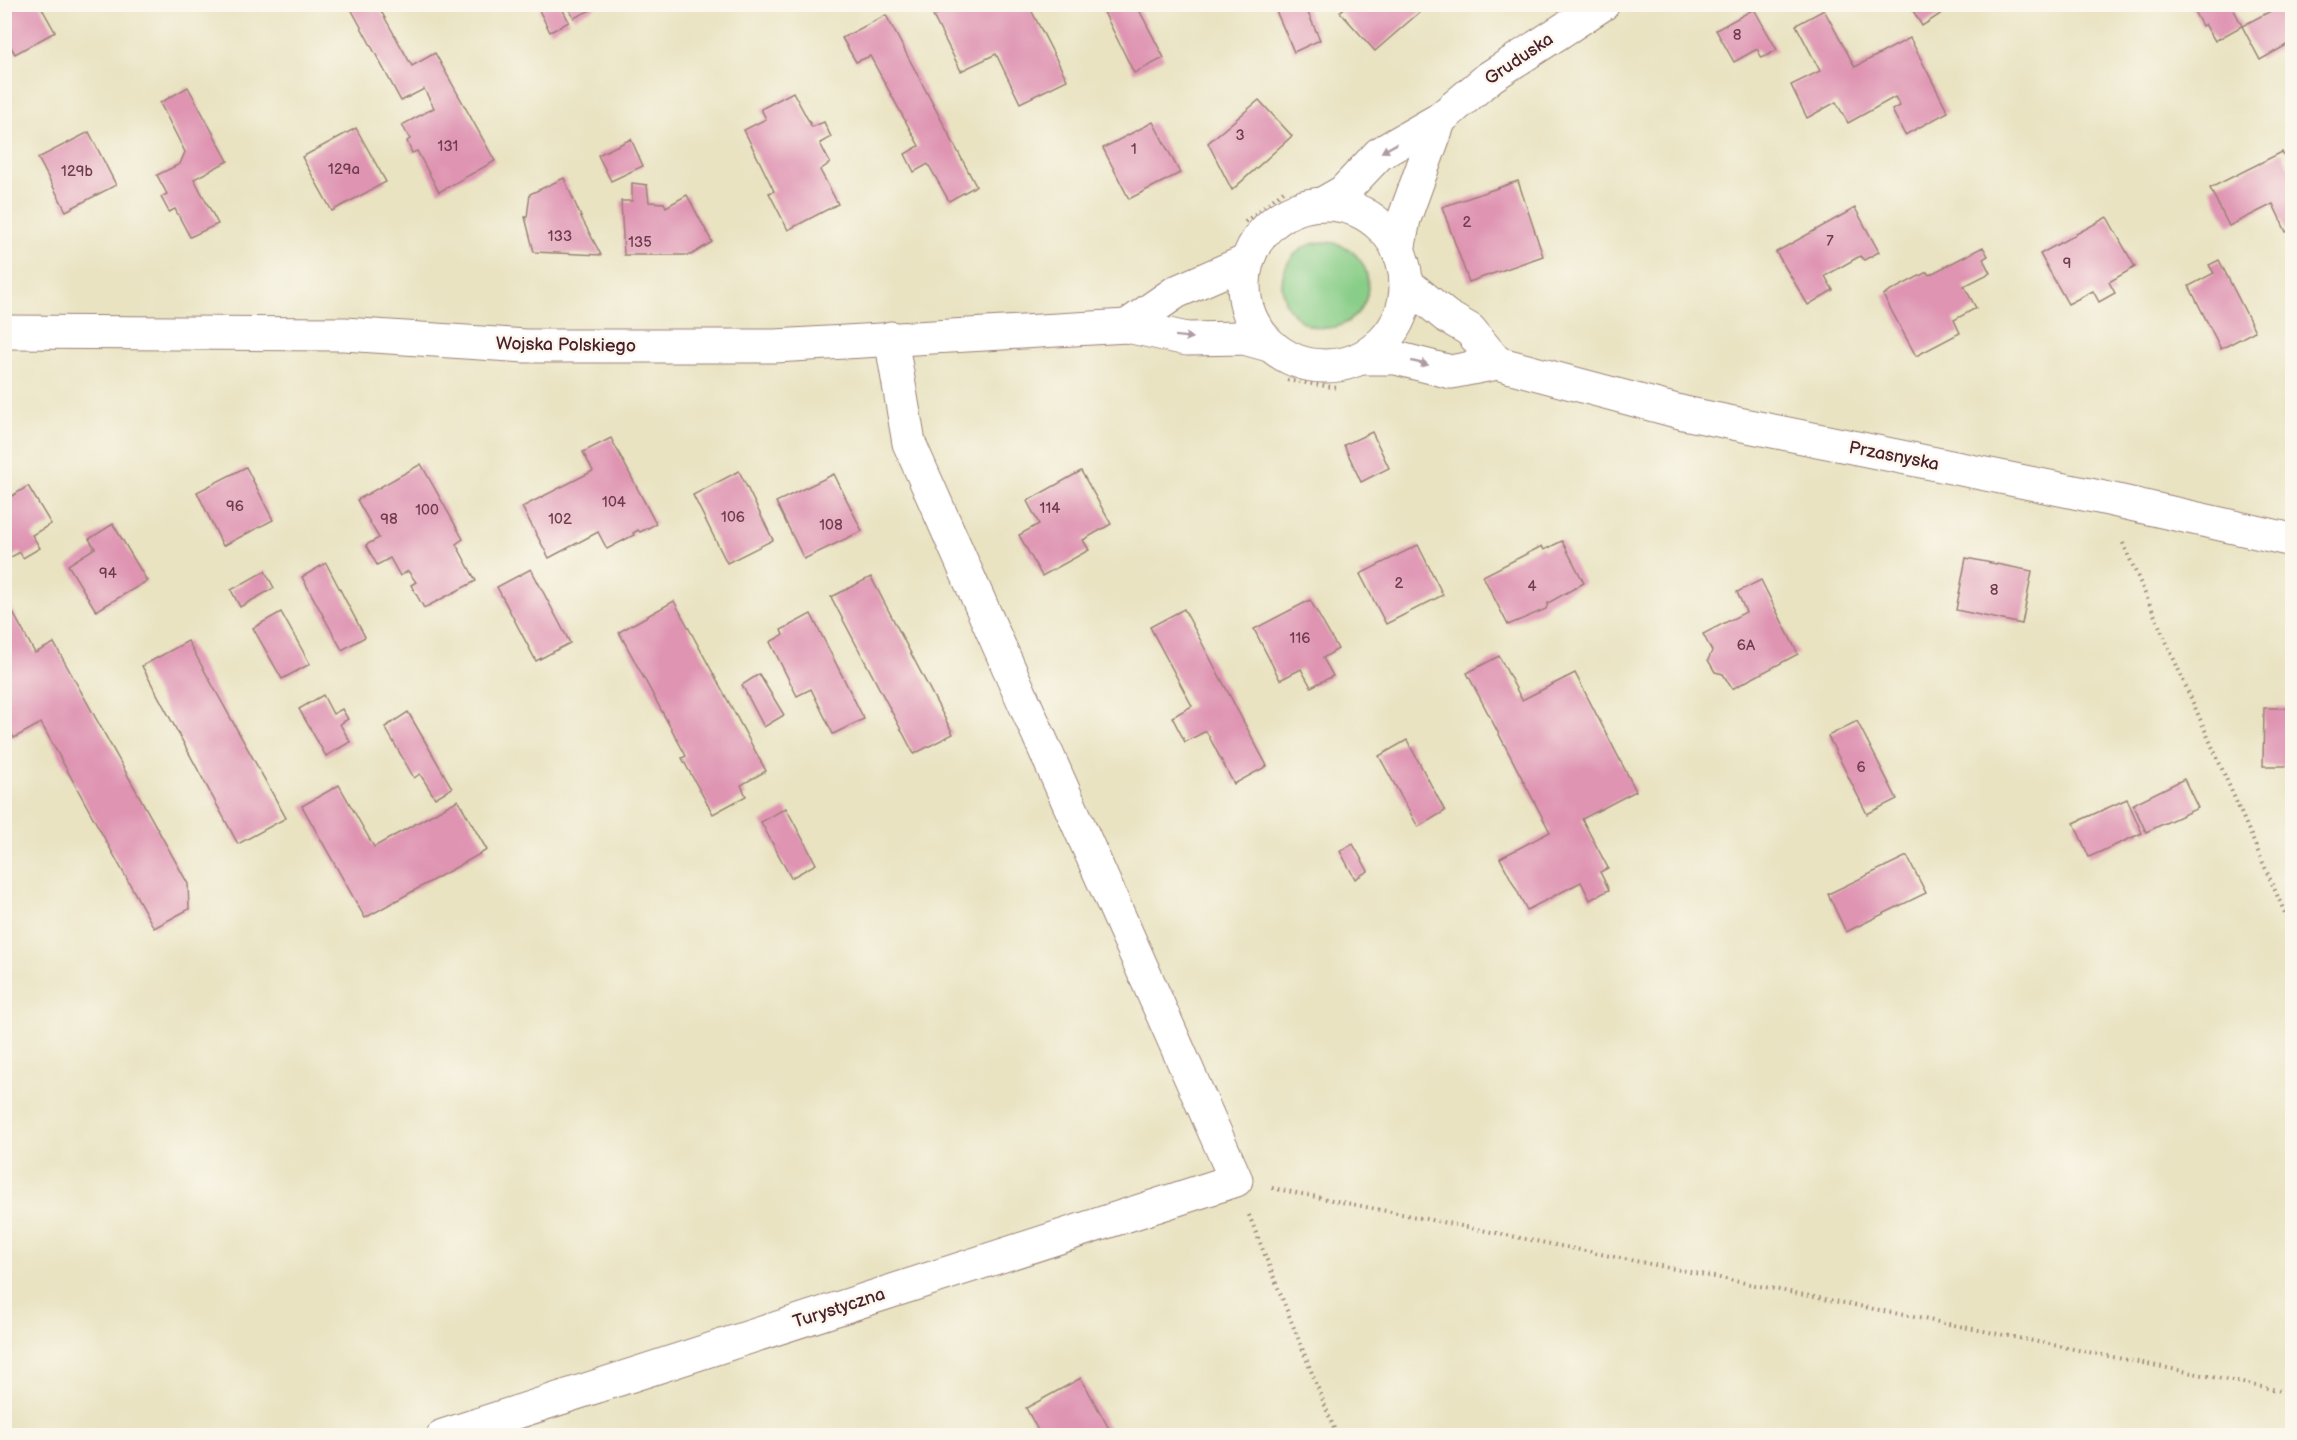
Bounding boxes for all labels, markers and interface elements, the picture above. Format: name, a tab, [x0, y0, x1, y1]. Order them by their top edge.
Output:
house number: 8	[1733, 26, 1742, 45]
street label: Gruduska	[1481, 28, 1557, 90]
house number: 3	[1235, 126, 1245, 145]
house number: 131	[438, 137, 458, 156]
house number: 1	[1131, 140, 1137, 159]
one-way arrow	[1380, 143, 1397, 153]
house number: 129a	[328, 160, 360, 179]
house number: 129b	[61, 162, 93, 181]
house number: 2	[1463, 213, 1472, 232]
house number: 133	[548, 227, 572, 246]
house number: 7	[1826, 232, 1834, 251]
house number: 135	[628, 233, 652, 252]
house number: 9	[2063, 254, 2071, 273]
street label: Wojska Polskiego	[496, 333, 636, 357]
one-way arrow	[1175, 333, 1194, 342]
one-way arrow	[1411, 359, 1429, 369]
street label: Przasnyska	[1847, 437, 1941, 475]
house number: 104	[602, 493, 626, 512]
house number: 96	[226, 497, 244, 516]
house number: 114	[1040, 499, 1060, 518]
house number: 100	[415, 501, 439, 520]
house number: 106	[721, 508, 745, 527]
house number: 98	[380, 510, 398, 529]
house number: 102	[548, 510, 572, 529]
house number: 108	[819, 516, 843, 535]
house number: 94	[99, 564, 117, 583]
house number: 2	[1395, 574, 1404, 593]
house number: 4	[1527, 577, 1537, 596]
house number: 8	[1990, 581, 1999, 600]
house number: 116	[1290, 629, 1310, 648]
house number: 6A	[1737, 636, 1756, 655]
house number: 6	[1856, 758, 1866, 777]
street label: Turystyczna	[790, 1283, 888, 1333]

